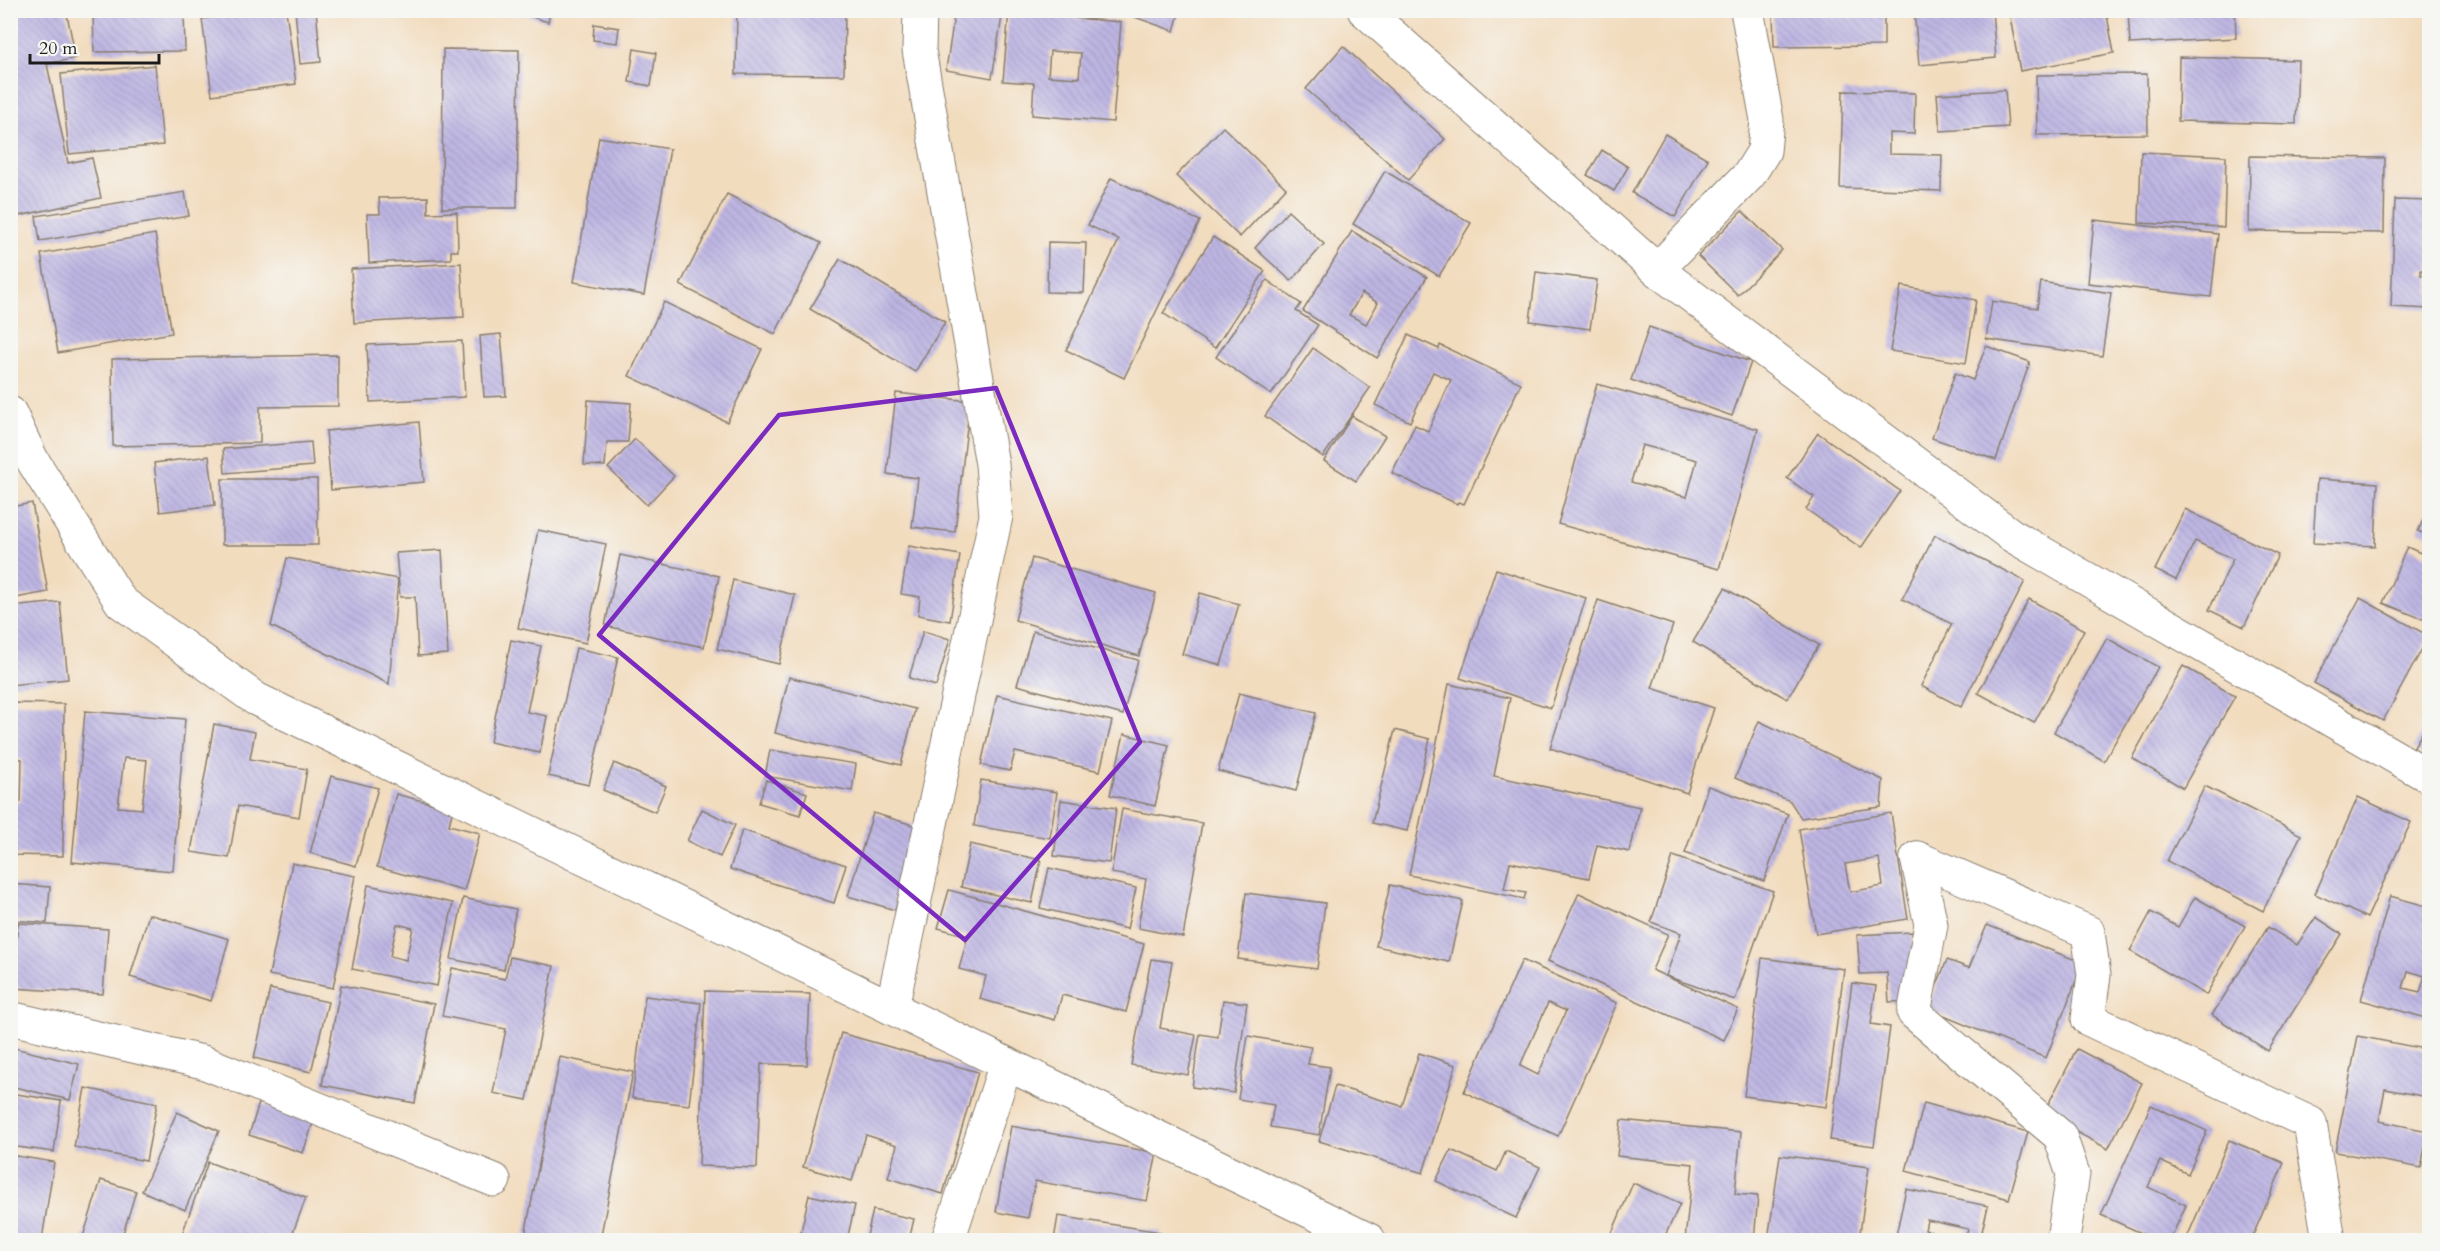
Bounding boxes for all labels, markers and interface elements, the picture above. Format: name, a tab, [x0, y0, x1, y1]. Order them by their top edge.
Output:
scale bar	[30, 27, 159, 65]
text: 20 m	[39, 36, 78, 61]

